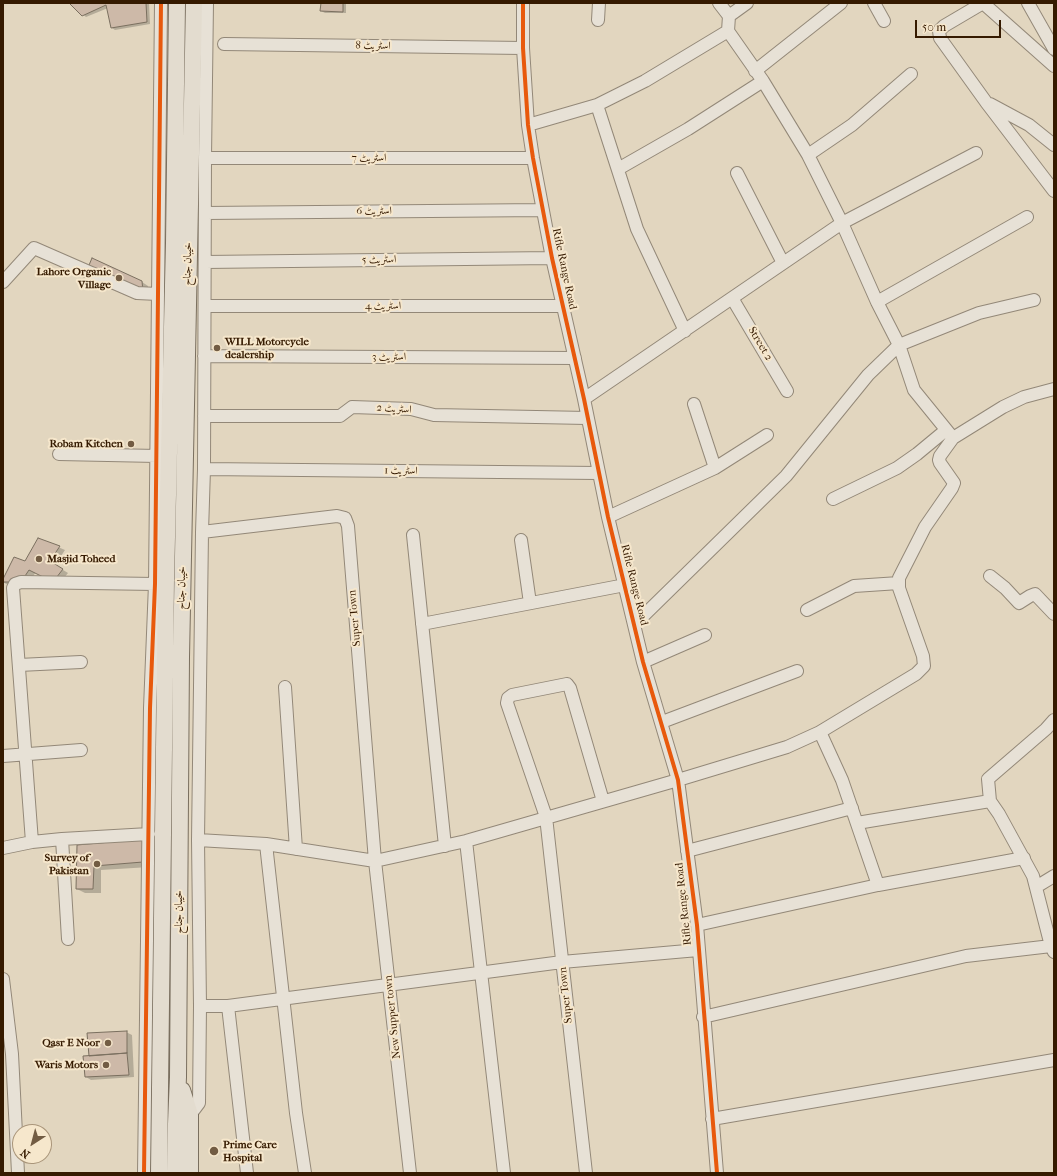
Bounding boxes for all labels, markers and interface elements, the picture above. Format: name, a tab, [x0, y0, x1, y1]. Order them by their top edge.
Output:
scale bar	[917, 12, 1003, 38]
text: 50 m	[922, 20, 946, 34]
street label: اسٹریٹ 8	[355, 39, 391, 53]
street label: اسٹریٹ 7	[352, 151, 386, 165]
street label: اسٹریٹ 6	[356, 204, 392, 218]
street label: Rifle Range Road	[549, 227, 579, 311]
street label: خیبان جناح	[181, 242, 195, 286]
street label: اسٹریٹ 5	[362, 253, 396, 267]
place label: Lahore Organic Village	[36, 265, 111, 291]
marker: Lahore Organic Village	[114, 273, 124, 283]
street label: اسٹریٹ 4	[365, 299, 401, 313]
street label: Street 2	[745, 325, 775, 363]
place label: WILL Motorcycle dealership	[225, 335, 309, 361]
marker: WILL Motorcycle dealership	[212, 343, 222, 353]
street label: اسٹریٹ 3	[372, 350, 406, 364]
street label: اسٹریٹ 2	[376, 401, 412, 417]
place label: Robam Kitchen	[49, 437, 123, 451]
marker: Robam Kitchen	[126, 439, 136, 449]
street label: اسٹریٹ 1	[384, 464, 418, 478]
street label: Rifle Range Road	[618, 543, 650, 627]
place label: Masjid Toheed	[47, 552, 115, 566]
marker: Masjid Toheed	[34, 554, 44, 564]
street label: خیبان جناح	[175, 566, 189, 610]
street label: Super Town	[346, 589, 364, 647]
place label: Survey of Pakistan	[45, 851, 89, 877]
marker: Survey of Pakistan	[92, 859, 102, 869]
street label: Rifle Range Road	[673, 862, 695, 946]
street label: خیبان جناح	[172, 890, 186, 934]
street label: Super Town	[556, 966, 576, 1024]
street label: New Supper town	[382, 974, 404, 1060]
place label: Qasr E Noor	[42, 1036, 100, 1050]
marker: Qasr E Noor	[103, 1038, 113, 1048]
place label: Waris Motors	[35, 1058, 98, 1072]
marker: Waris Motors	[101, 1060, 111, 1070]
north arrow	[12, 1124, 52, 1164]
place label: Prime Care Hospital	[223, 1138, 277, 1164]
marker: Prime Care Hospital	[208, 1145, 220, 1157]
text: N	[18, 1146, 32, 1161]

